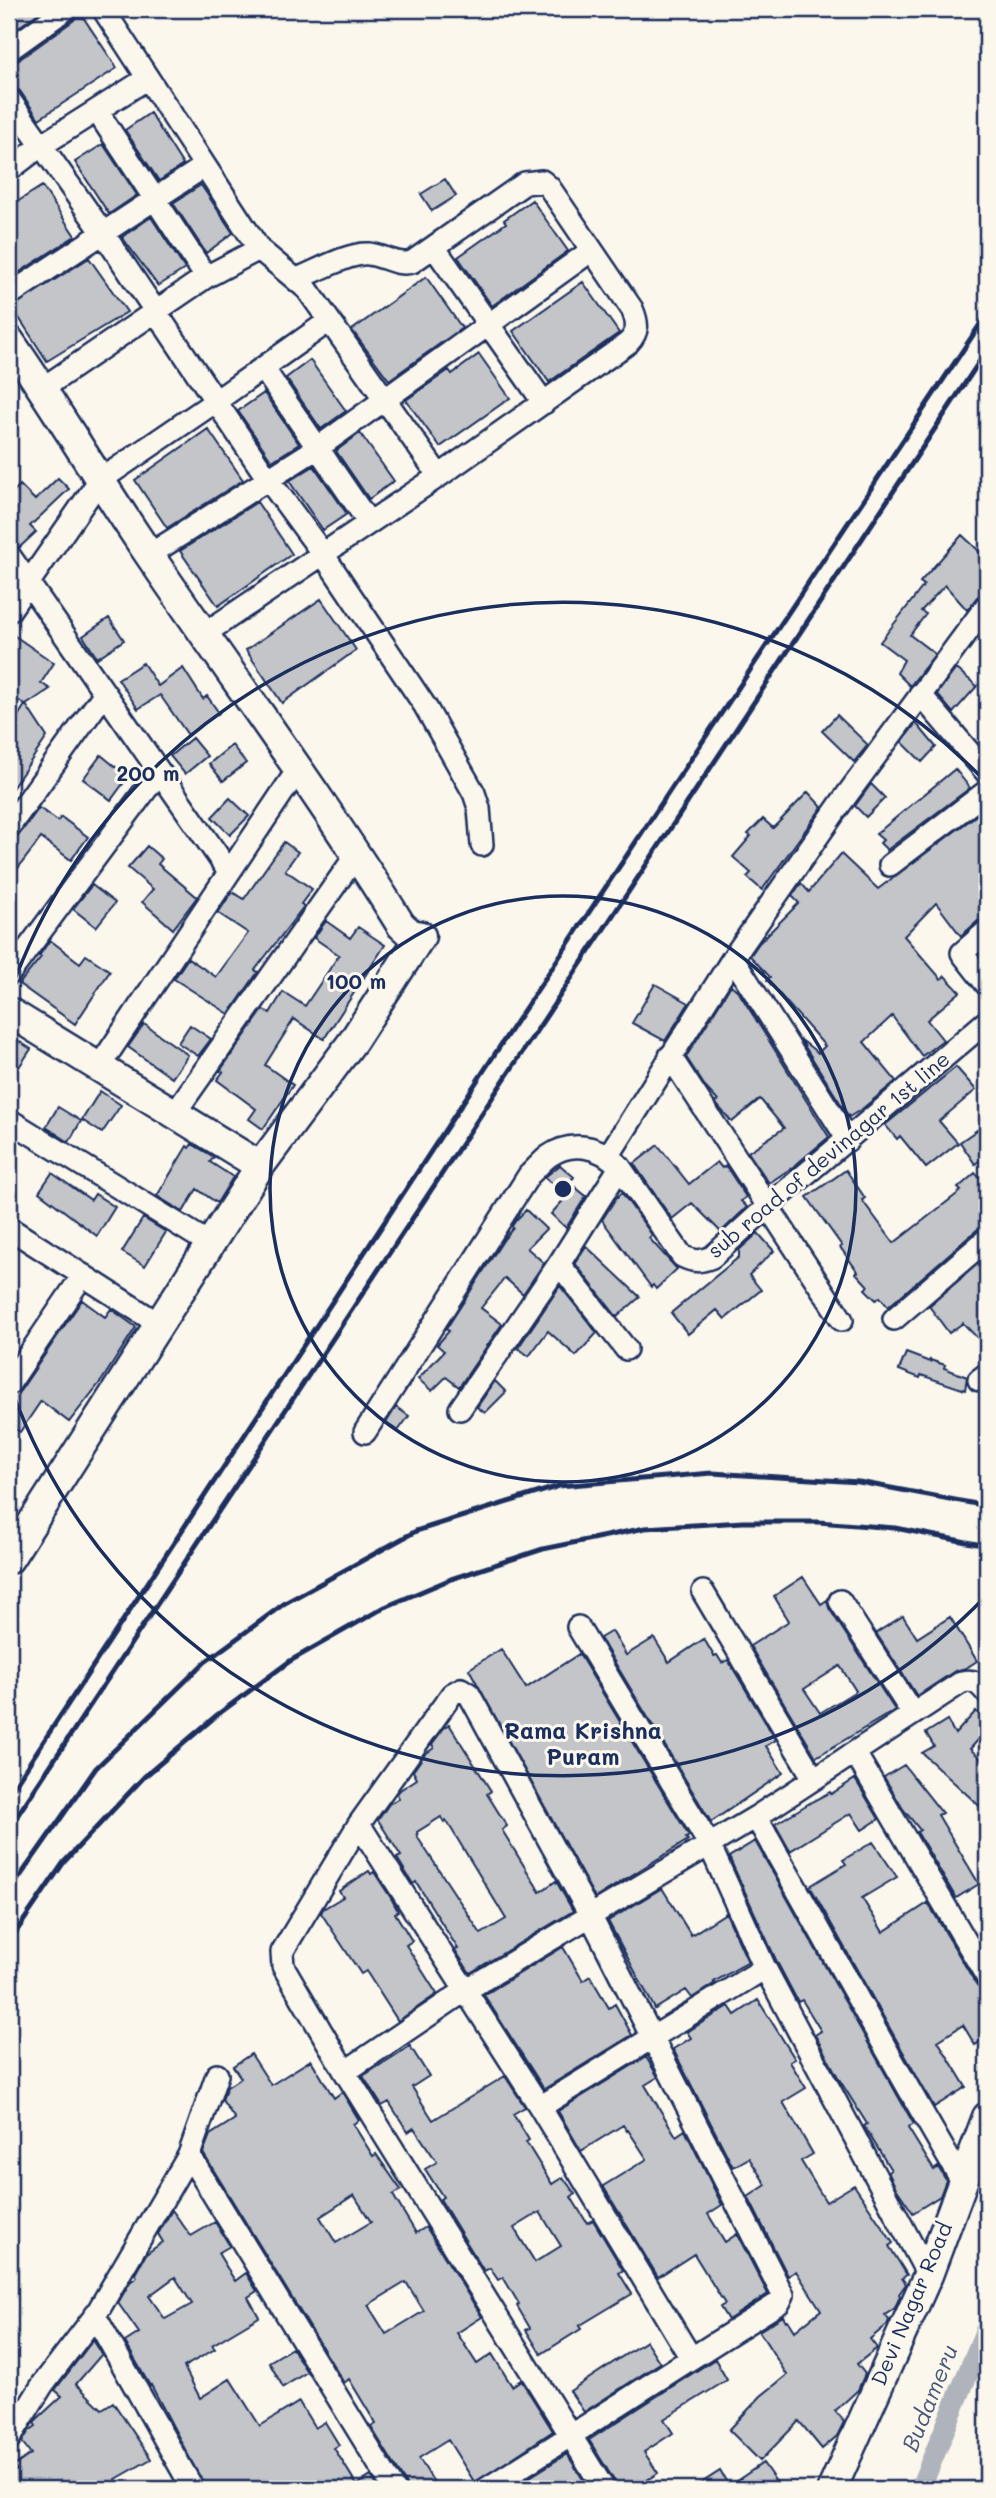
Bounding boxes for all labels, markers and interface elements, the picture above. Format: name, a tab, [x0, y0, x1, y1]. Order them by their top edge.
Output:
text: 200 m	[117, 759, 179, 786]
text: 100 m	[326, 967, 386, 994]
street label: sub road of devinagar 1st line	[701, 1044, 955, 1263]
centre of rings	[551, 1177, 575, 1201]
district label: Rama Krishna Puram	[504, 1715, 662, 1771]
street label: Devi Nagar Road	[864, 2218, 957, 2389]
water label: Budameru	[894, 2340, 964, 2455]

